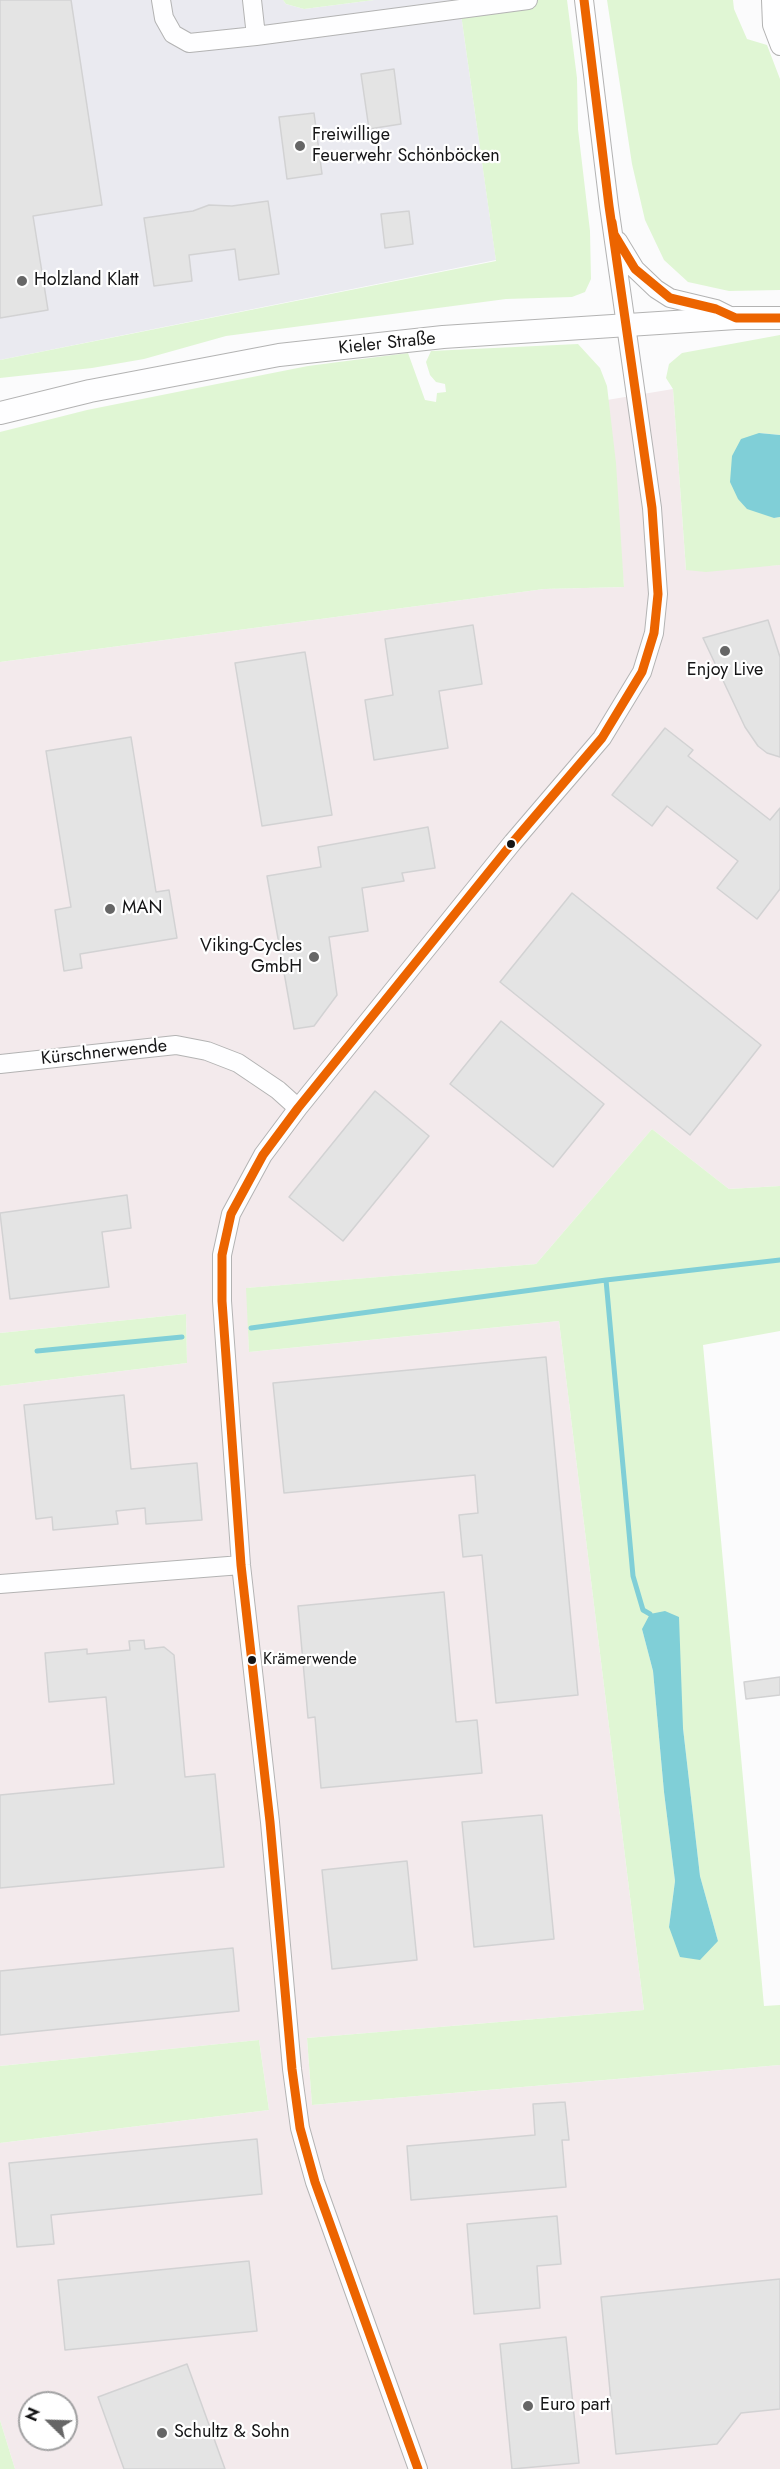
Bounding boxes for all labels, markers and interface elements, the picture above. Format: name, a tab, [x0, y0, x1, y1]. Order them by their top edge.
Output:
place label: Freiwillige Feuerwehr Schönböcken	[312, 125, 500, 168]
marker: Freiwillige Feuerwehr Schönböcken	[293, 139, 307, 153]
place label: Holzland Klatt	[34, 270, 139, 292]
marker: Holzland Klatt	[15, 274, 29, 288]
street label: Kieler Straße	[337, 328, 437, 360]
marker: Enjoy Live	[718, 644, 732, 658]
place label: Enjoy Live	[687, 660, 763, 682]
unlabelled marker	[505, 838, 517, 850]
place label: MAN	[122, 898, 162, 920]
marker: MAN	[103, 902, 117, 916]
place label: Viking-Cycles GmbH	[200, 936, 302, 978]
marker: Viking-Cycles GmbH	[307, 950, 321, 964]
street label: Kürschnerwende	[40, 1036, 168, 1070]
place label: Krämerwende	[263, 1650, 357, 1670]
marker: Krämerwende	[246, 1654, 258, 1666]
north arrow	[18, 2391, 78, 2451]
place label: Euro part	[540, 2395, 610, 2417]
marker: Euro part	[521, 2399, 535, 2413]
text: N	[20, 2404, 46, 2425]
place label: Schultz & Sohn	[174, 2422, 290, 2444]
marker: Schultz & Sohn	[155, 2426, 169, 2440]

